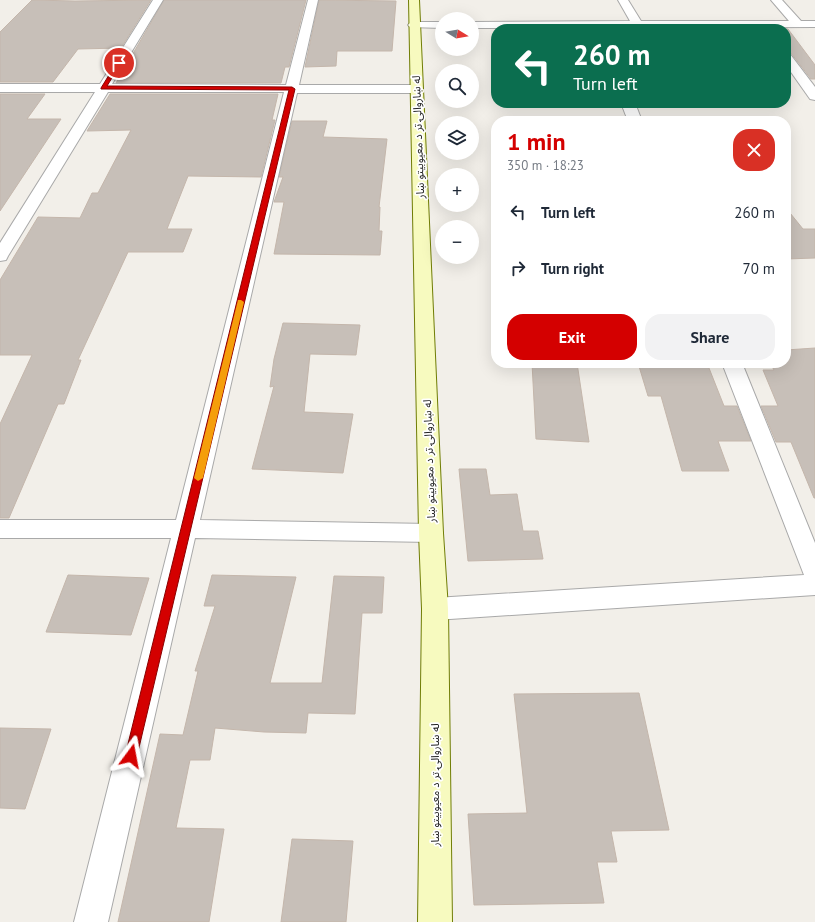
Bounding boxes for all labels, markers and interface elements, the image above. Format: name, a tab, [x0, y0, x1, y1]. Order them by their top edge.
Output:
north arrow	[435, 12, 479, 56]
map controls	[435, 12, 479, 264]
text: 260 m	[573, 36, 650, 73]
icon: left	[507, 40, 559, 92]
pin	[102, 46, 136, 80]
icon: arrive	[108, 52, 130, 74]
button: search	[435, 64, 479, 108]
text: Turn left	[573, 72, 638, 95]
street label: له ښاروالۍ تر د معیوبیتو ښار	[409, 75, 427, 200]
button: layers	[435, 116, 479, 160]
text: 1 min	[507, 126, 566, 157]
button: close	[733, 129, 775, 171]
text: 350 m · 18:23	[507, 157, 584, 174]
button: +	[435, 168, 479, 212]
icon: left	[507, 201, 529, 223]
text: Turn left	[541, 203, 595, 222]
text: 260 m	[734, 203, 775, 222]
button: −	[435, 220, 479, 264]
icon: right	[507, 257, 529, 279]
text: Turn right	[541, 259, 604, 278]
text: 70 m	[742, 259, 775, 278]
button: Exit	[507, 314, 637, 360]
button: Share	[645, 314, 775, 360]
street label: له ښاروالۍ تر د معیوبیتو ښار	[420, 399, 438, 524]
street label: له ښاروالۍ تر د معیوبیتو ښار	[428, 723, 442, 848]
position arrow	[110, 735, 152, 777]

